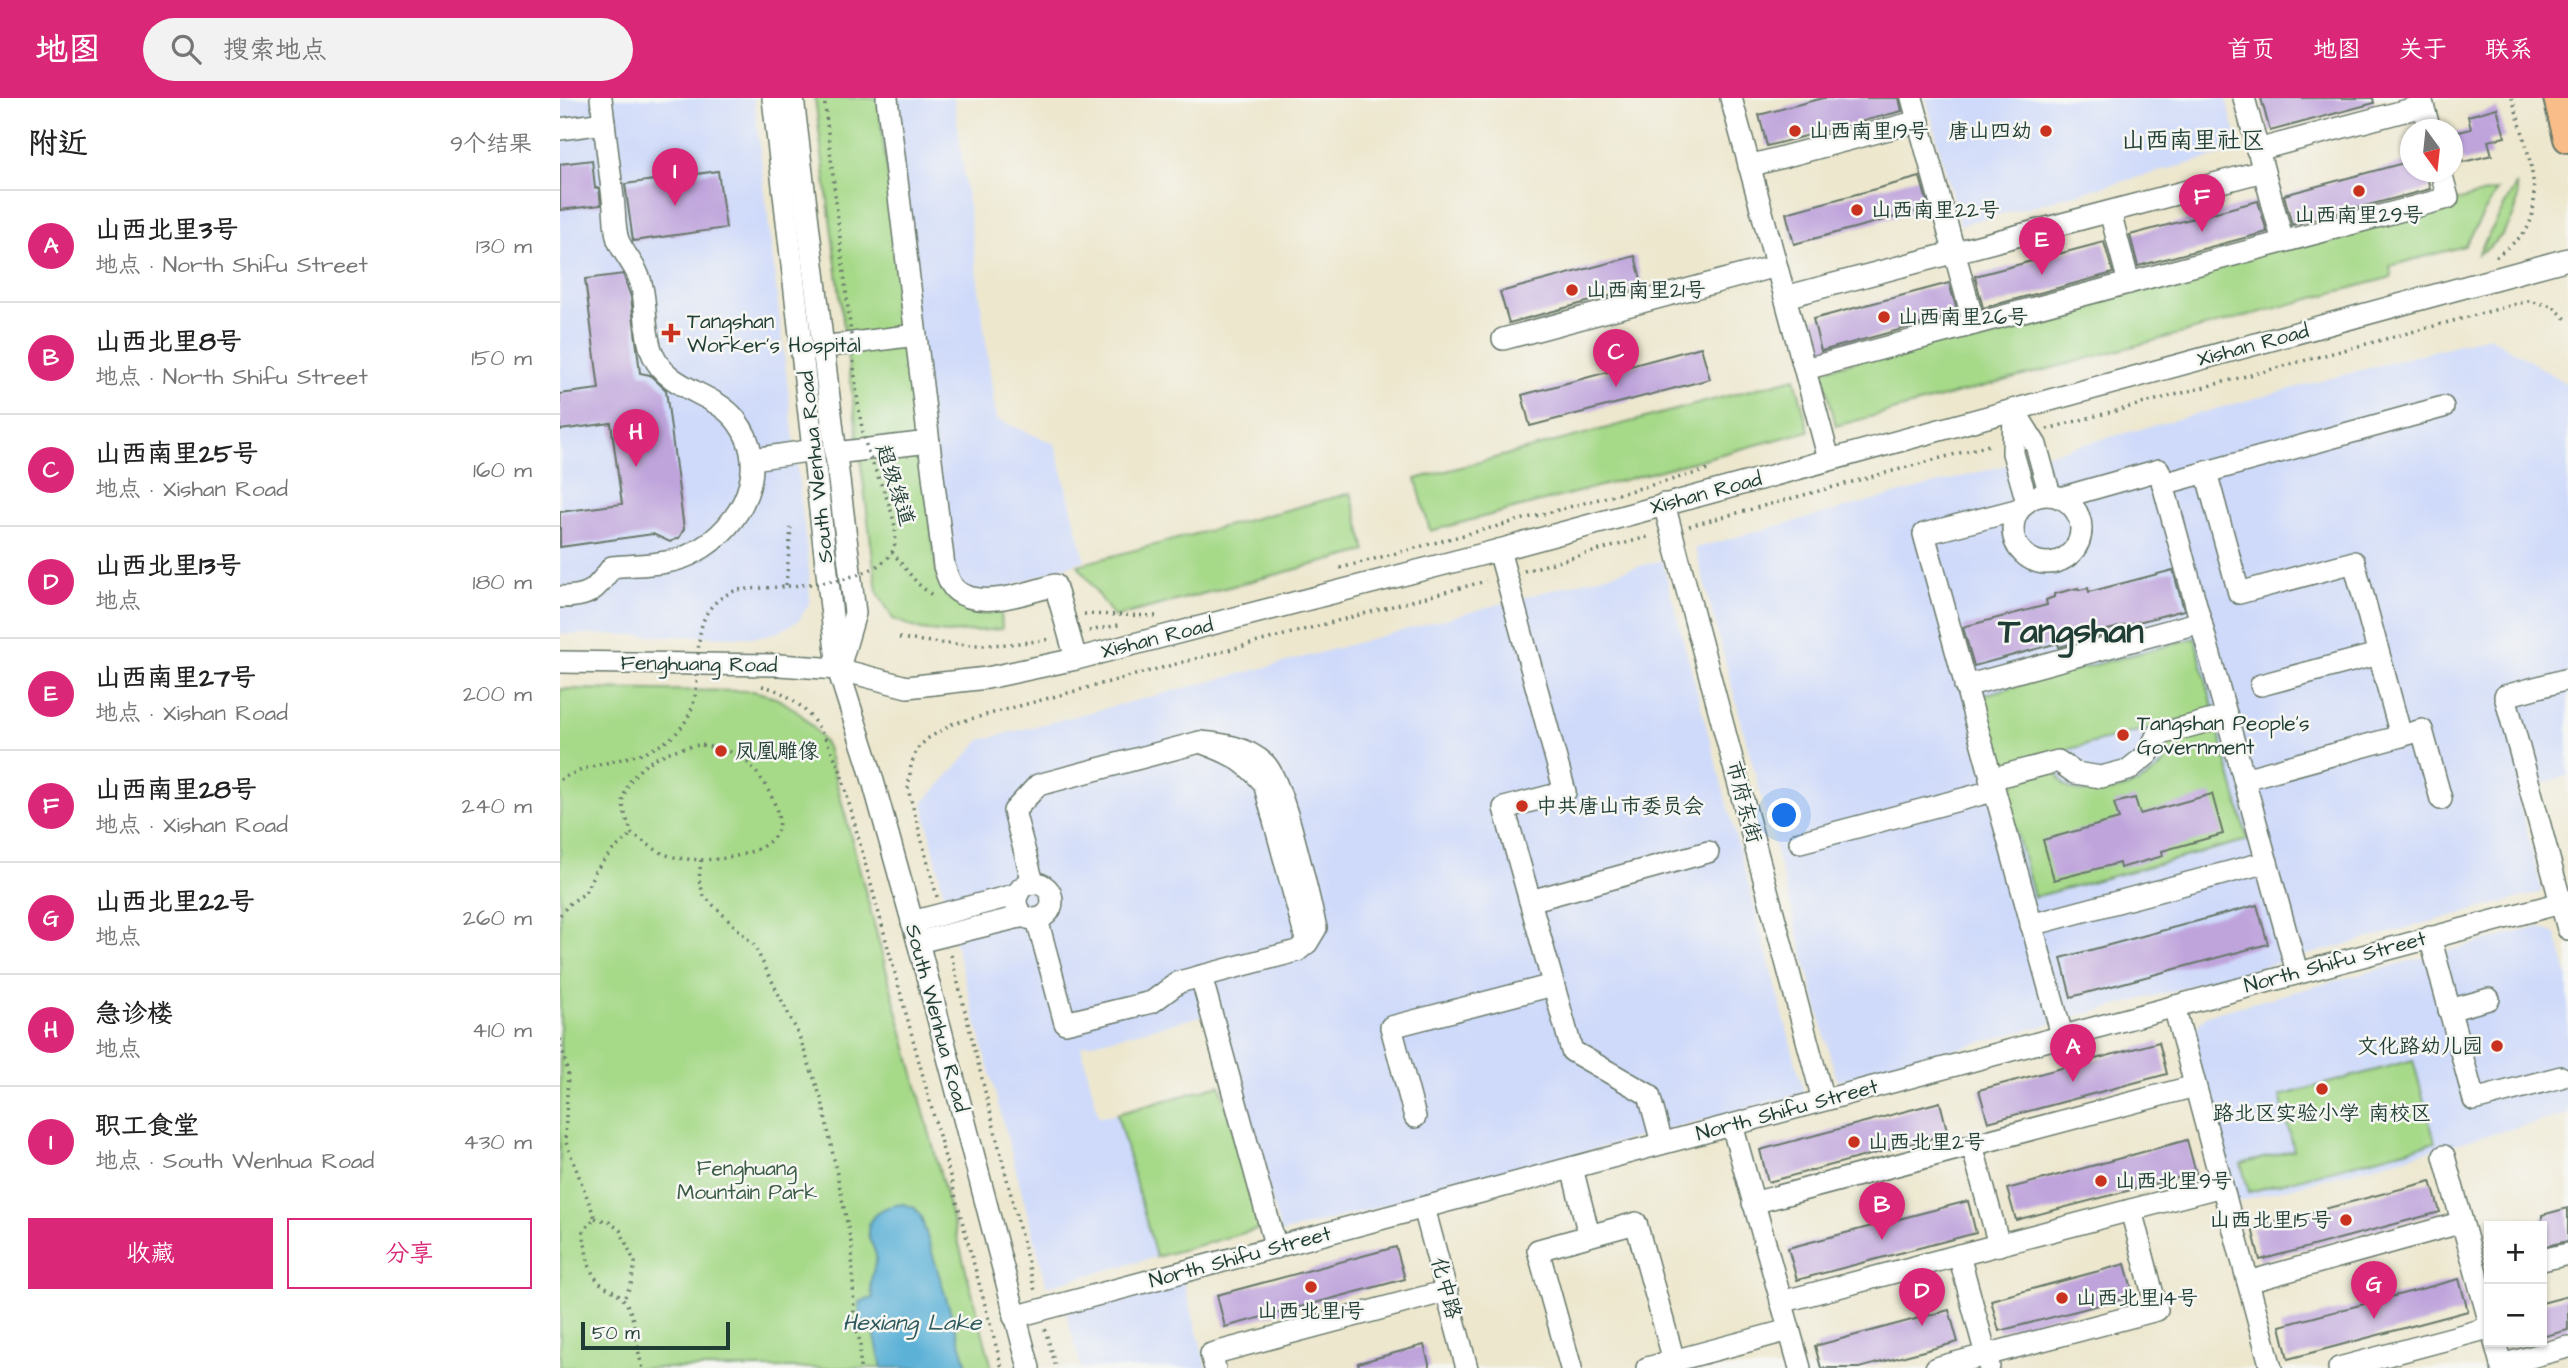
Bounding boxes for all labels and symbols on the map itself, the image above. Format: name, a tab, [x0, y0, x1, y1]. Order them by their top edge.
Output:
place label: 山西南里19号	[1809, 117, 1929, 146]
place label: 唐山四幼	[1948, 117, 2032, 146]
north arrow	[2400, 119, 2463, 182]
marker: 山西南里19号	[1787, 123, 1803, 139]
marker: 唐山四幼	[2038, 123, 2054, 139]
district label: 山西南里社区	[2121, 124, 2265, 158]
pin: I	[652, 148, 698, 206]
pin: F	[2179, 174, 2225, 232]
marker: 山西南里29号	[2351, 183, 2367, 199]
place label: 山西南里22号	[1871, 196, 2000, 225]
place label: 山西南里29号	[2295, 201, 2423, 230]
marker: 山西南里22号	[1849, 202, 1865, 218]
pin: E	[2019, 217, 2065, 275]
place label: 山西南里21号	[1586, 276, 1706, 305]
marker: 山西南里21号	[1564, 282, 1580, 298]
place label: 山西南里26号	[1898, 303, 2028, 332]
place label: Tangshan Worker's Hospital	[687, 307, 861, 361]
marker: 山西南里26号	[1876, 309, 1892, 325]
street label: Xishan Road	[2194, 316, 2312, 374]
marker: Tangshan Worker's Hospital	[661, 323, 681, 343]
pin: C	[1593, 329, 1639, 387]
street label: South Wenhua Road	[791, 369, 841, 565]
pin: H	[613, 409, 659, 467]
street label: 超级绿道	[868, 441, 922, 529]
street label: Xishan Road	[1647, 464, 1765, 522]
district label: Tangshan	[1997, 607, 2144, 658]
street label: Xishan Road	[1098, 610, 1216, 666]
street label: Fenghuang Road	[620, 648, 778, 682]
place label: Tangshan People's Government	[2137, 709, 2310, 762]
marker: Tangshan People's Government	[2115, 727, 2131, 743]
place label: 凤凰雕像	[735, 737, 819, 766]
marker: 凤凰雕像	[713, 743, 729, 759]
street label: 市府东街	[1719, 758, 1769, 846]
place label: 中共唐山市委员会	[1536, 792, 1704, 821]
marker: 中共唐山市委员会	[1514, 798, 1530, 814]
your location	[1767, 798, 1801, 832]
street label: South Wenhua Road	[898, 921, 976, 1115]
street label: North Shifu Street	[2241, 924, 2430, 1000]
pin: A	[2050, 1024, 2096, 1082]
place label: 文化路幼儿园	[2357, 1032, 2483, 1061]
marker: 文化路幼儿园	[2489, 1038, 2505, 1054]
street label: North Shifu Street	[1693, 1072, 1882, 1148]
marker: 路北区实验小学 南校区	[2314, 1081, 2330, 1097]
place label: 路北区实验小学 南校区	[2213, 1099, 2431, 1128]
place label: 山西北里2号	[1868, 1128, 1985, 1157]
marker: 山西北里2号	[1846, 1134, 1862, 1150]
park label: Fenghuang Mountain Park	[677, 1154, 817, 1207]
place label: 山西北里9号	[2115, 1167, 2232, 1196]
marker: 山西北里9号	[2093, 1173, 2109, 1189]
pin: B	[1859, 1182, 1905, 1240]
place label: 山西北里15号	[2209, 1206, 2332, 1235]
marker: 山西北里15号	[2338, 1212, 2354, 1228]
street label: North Shifu Street	[1146, 1219, 1335, 1295]
street label: 化中路	[1424, 1254, 1468, 1322]
pin: G	[2351, 1261, 2397, 1319]
pin: D	[1899, 1268, 1945, 1326]
marker: 山西北里1号	[1303, 1279, 1319, 1295]
place label: 山西北里14号	[2076, 1284, 2198, 1313]
marker: 山西北里14号	[2054, 1290, 2070, 1306]
place label: 山西北里1号	[1257, 1297, 1365, 1326]
water label: Hexiang Lake	[842, 1307, 983, 1340]
scale bar	[581, 1319, 730, 1351]

